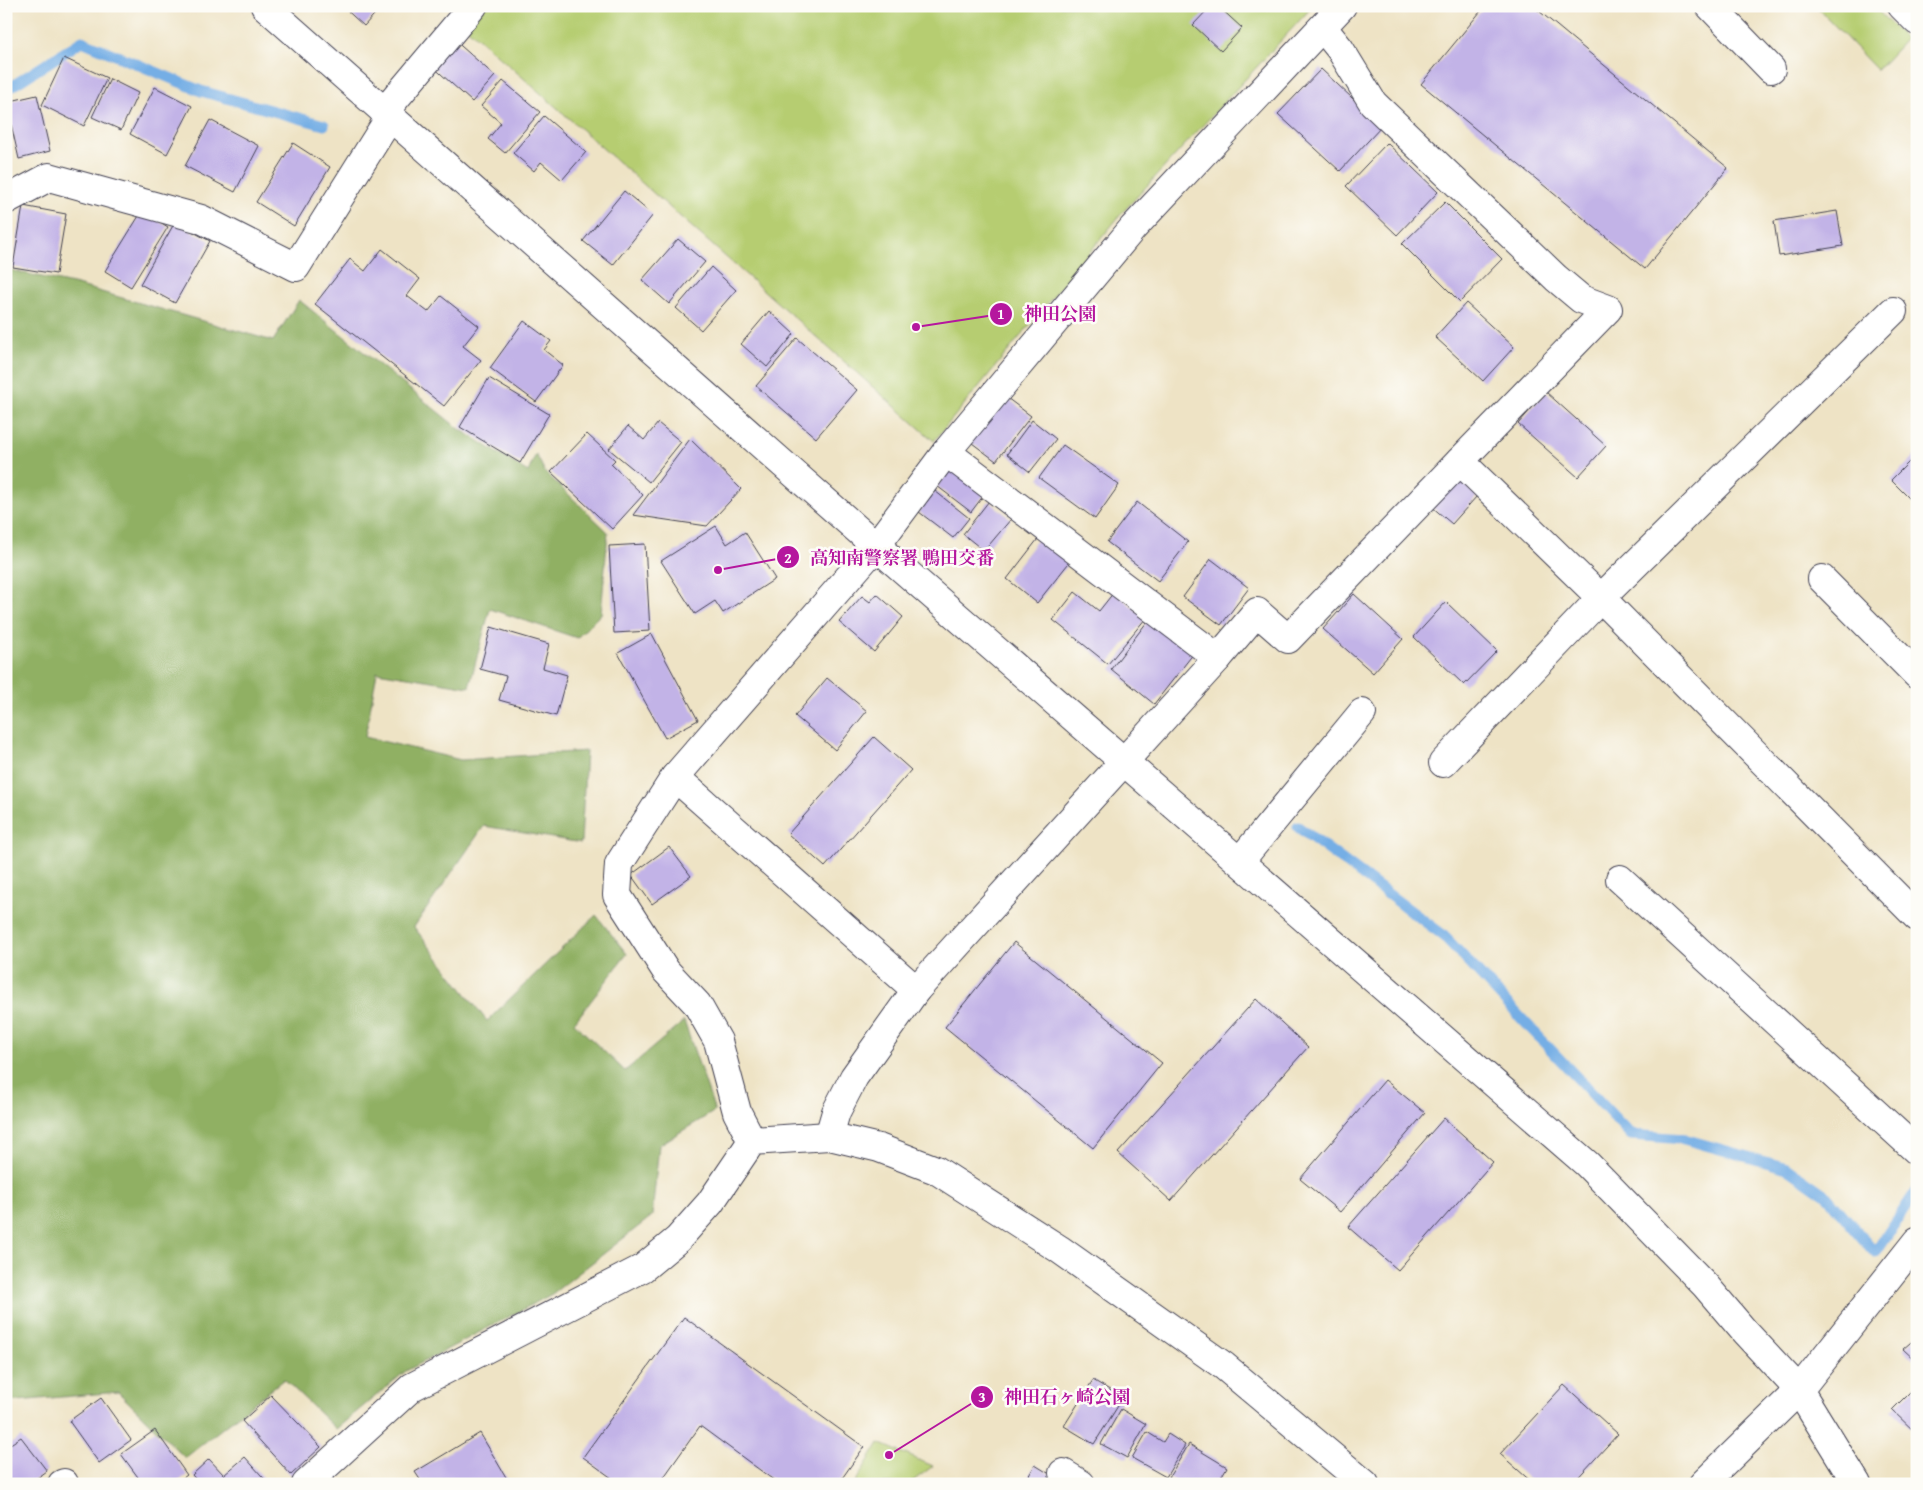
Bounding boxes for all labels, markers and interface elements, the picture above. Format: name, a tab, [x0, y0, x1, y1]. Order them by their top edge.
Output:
callout: 神田公園	[989, 297, 1106, 330]
text: 神田公園	[1024, 300, 1096, 327]
text: 1	[997, 303, 1005, 324]
callout: 高知南警察署 鴨田交番	[775, 541, 1004, 574]
text: 高知南警察署 鴨田交番	[810, 544, 994, 571]
text: 2	[784, 547, 792, 568]
callout: 神田石ヶ崎公園	[969, 1380, 1140, 1413]
text: 神田石ヶ崎公園	[1004, 1383, 1130, 1410]
text: 3	[978, 1386, 986, 1407]

